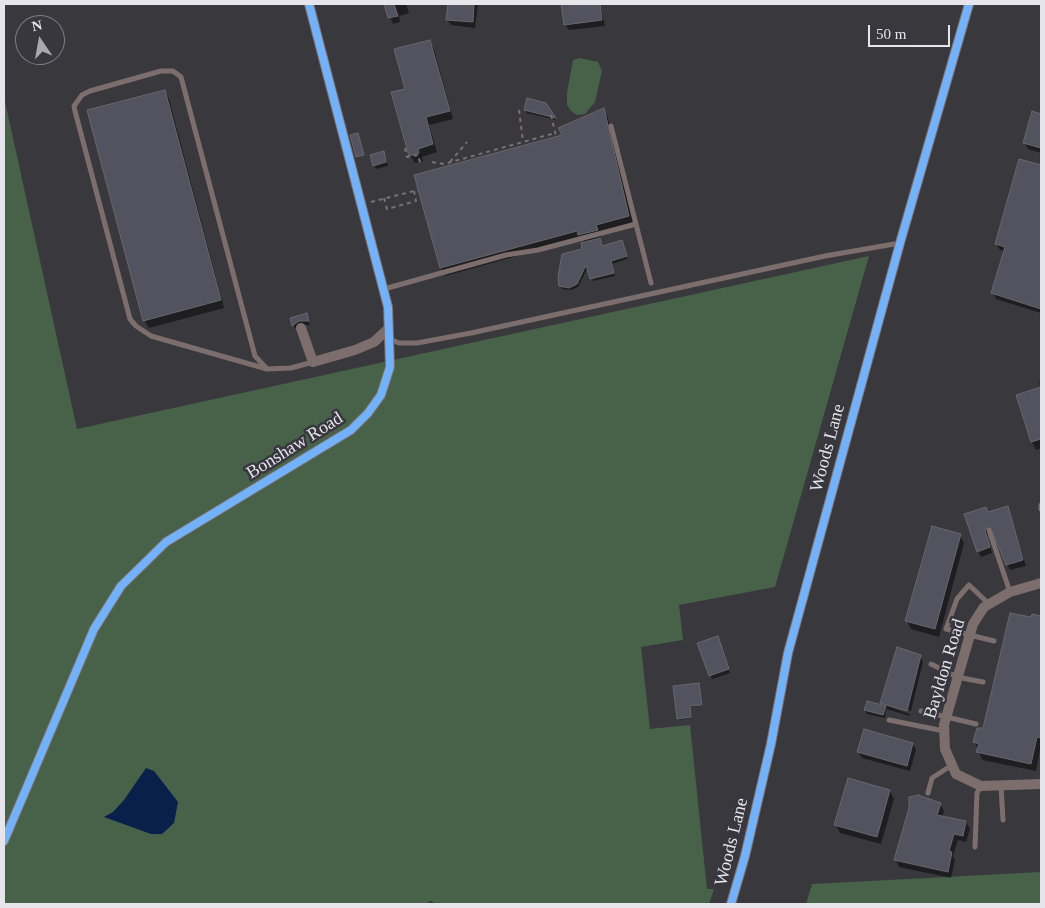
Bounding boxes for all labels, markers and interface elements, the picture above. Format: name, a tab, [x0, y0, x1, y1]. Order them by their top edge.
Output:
north arrow	[15, 15, 65, 65]
scale bar	[870, 15, 952, 47]
text: N	[30, 17, 43, 34]
text: 50 m	[876, 26, 906, 42]
street label: Woods Lane	[806, 402, 850, 494]
street label: Bonshaw Road	[243, 408, 347, 484]
street label: Bayldon Road	[920, 616, 970, 722]
street label: Woods Lane	[711, 796, 753, 888]

